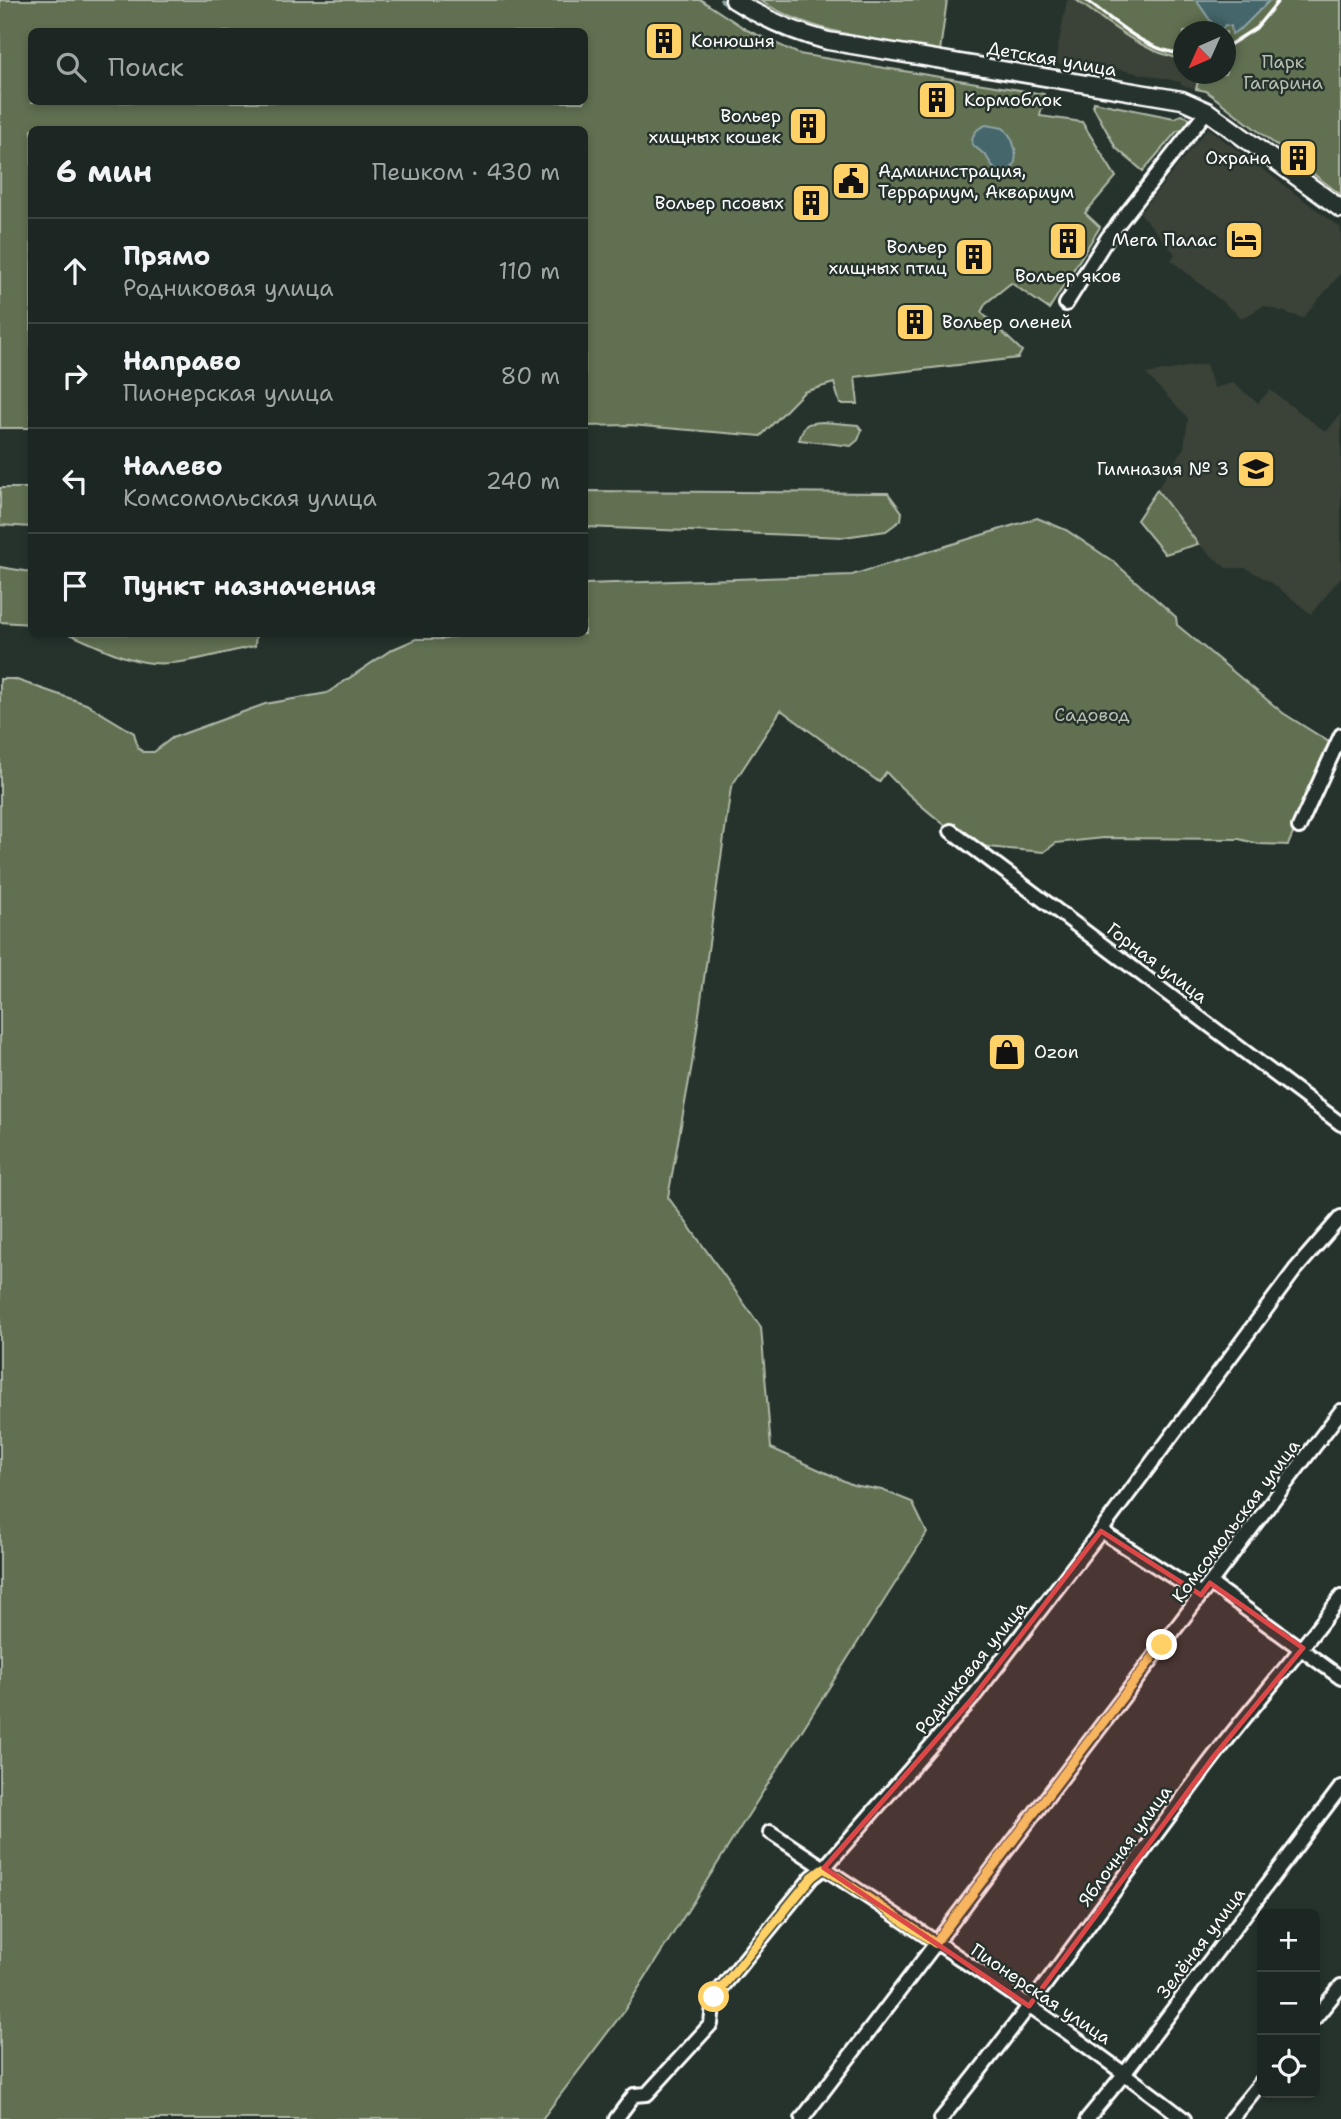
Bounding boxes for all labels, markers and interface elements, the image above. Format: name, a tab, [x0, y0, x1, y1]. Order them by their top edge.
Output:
building icon: Конюшня	[643, 20, 685, 62]
north arrow	[1173, 21, 1236, 84]
search box	[28, 28, 588, 105]
place label: Конюшня	[691, 29, 775, 53]
street label: Детская улица	[985, 36, 1119, 82]
icon: search	[52, 48, 90, 86]
text: Поиск	[108, 49, 184, 84]
park label: Парк Гагарина	[1243, 50, 1323, 95]
building icon: Кормоблок	[916, 79, 958, 121]
place label: Кормоблок	[964, 88, 1062, 112]
place label: Вольер хищных кошек	[649, 104, 781, 149]
building icon: Вольер хищных кошек	[787, 105, 829, 147]
building icon: Охрана	[1277, 137, 1319, 179]
place label: Охрана	[1205, 146, 1271, 170]
text: 6 мин	[56, 151, 152, 192]
text: Пешком · 430 m	[372, 157, 560, 187]
place label: Администрация, Террариум, Аквариум	[878, 159, 1074, 204]
public building icon: Администрация, Террариум, Аквариум	[830, 160, 872, 202]
building icon: Вольер псовых	[790, 182, 832, 224]
place label: Вольер псовых	[655, 191, 784, 215]
hotel icon: Мега Палас	[1223, 219, 1265, 261]
building icon: Вольер яков	[1047, 220, 1089, 262]
place label: Мега Палас	[1112, 228, 1217, 252]
place label: Вольер хищных птиц	[829, 235, 947, 280]
building icon: Вольер хищных птиц	[953, 236, 995, 278]
text: Прямо	[123, 238, 211, 273]
icon: ahead	[56, 252, 94, 290]
text: 110 m	[498, 256, 560, 286]
place label: Вольер яков	[1015, 264, 1121, 288]
text: Родниковая улица	[123, 273, 334, 303]
building icon: Вольер оленей	[894, 301, 936, 343]
place label: Вольер оленей	[942, 310, 1072, 334]
text: Направо	[123, 343, 241, 378]
icon: right	[56, 357, 94, 395]
text: 80 m	[501, 361, 560, 391]
text: Пионерская улица	[123, 378, 333, 408]
text: Налево	[123, 448, 223, 483]
school or university icon: Гимназия № 3	[1235, 448, 1277, 490]
place label: Гимназия № 3	[1097, 457, 1229, 481]
icon: left	[56, 462, 94, 500]
text: 240 m	[486, 466, 560, 496]
text: Комсомольская улица	[123, 483, 377, 513]
icon: arrive	[56, 567, 94, 605]
text: Пункт назначения	[123, 568, 376, 603]
park label: Садовод	[1054, 703, 1130, 727]
street label: Горная улица	[1102, 917, 1212, 1009]
shop icon: Ozon	[986, 1031, 1028, 1073]
place label: Ozon	[1034, 1040, 1079, 1064]
street label: Комсомольская улица	[1167, 1434, 1305, 1608]
street label: Родниковая улица	[910, 1596, 1032, 1740]
route end	[1146, 1629, 1177, 1660]
street label: Яблочная улица	[1073, 1781, 1177, 1911]
street label: Зелёная улица	[1151, 1883, 1251, 2003]
map controls	[1257, 1909, 1320, 2098]
button: +	[1257, 1909, 1320, 1972]
street label: Пионерская улица	[966, 1938, 1116, 2050]
button: −	[1257, 1972, 1320, 2035]
route start	[698, 1981, 729, 2012]
button: locate	[1257, 2035, 1320, 2098]

